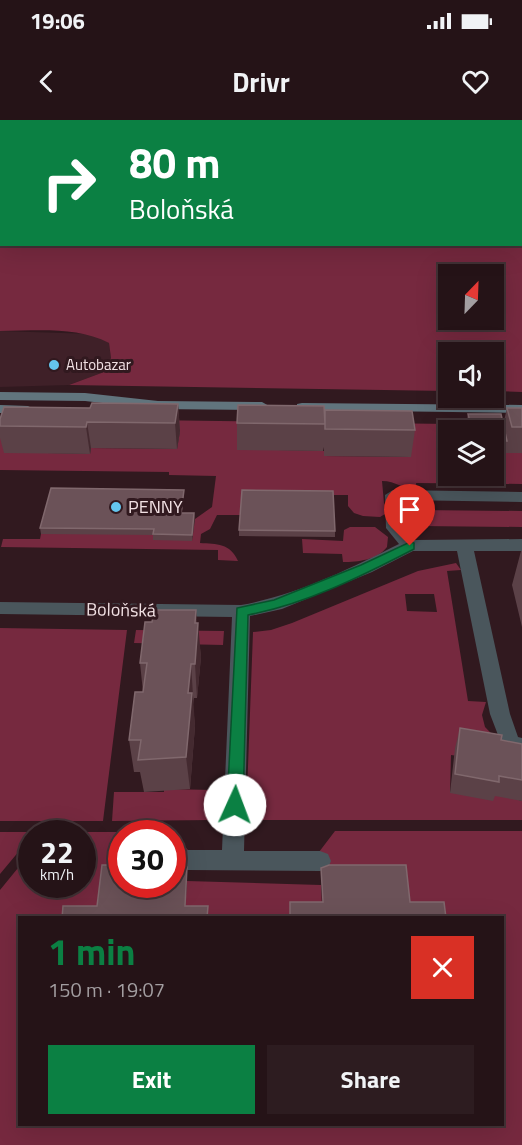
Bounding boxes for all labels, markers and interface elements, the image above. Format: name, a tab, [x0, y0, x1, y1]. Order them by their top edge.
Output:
text: 19:06	[30, 4, 85, 38]
text: Drivr	[232, 61, 290, 102]
icon: back	[30, 65, 63, 98]
icon: heart	[459, 65, 492, 98]
text: 80 m	[129, 130, 221, 194]
icon: right	[30, 144, 108, 222]
text: Boloňská	[129, 188, 234, 229]
north arrow	[438, 264, 504, 330]
map controls	[438, 264, 504, 486]
button: sound	[438, 342, 504, 408]
place label: Autobazar	[66, 353, 131, 376]
marker: Autobazar	[47, 358, 61, 372]
button: layers	[438, 420, 504, 486]
pin	[384, 484, 435, 546]
place label: PENNY	[128, 493, 183, 520]
icon: arrive	[393, 493, 426, 526]
marker: PENNY	[109, 500, 123, 514]
street label: Boloňská	[86, 595, 156, 624]
position arrow	[203, 773, 267, 837]
speed limit sign: 30	[108, 820, 186, 898]
text: 22	[40, 829, 74, 875]
text: km/h	[40, 863, 74, 886]
text: 1 min	[48, 924, 135, 979]
button: close	[411, 936, 474, 999]
text: 150 m · 19:07	[48, 974, 165, 1005]
button: Exit	[48, 1045, 255, 1114]
button: Share	[267, 1045, 474, 1114]

